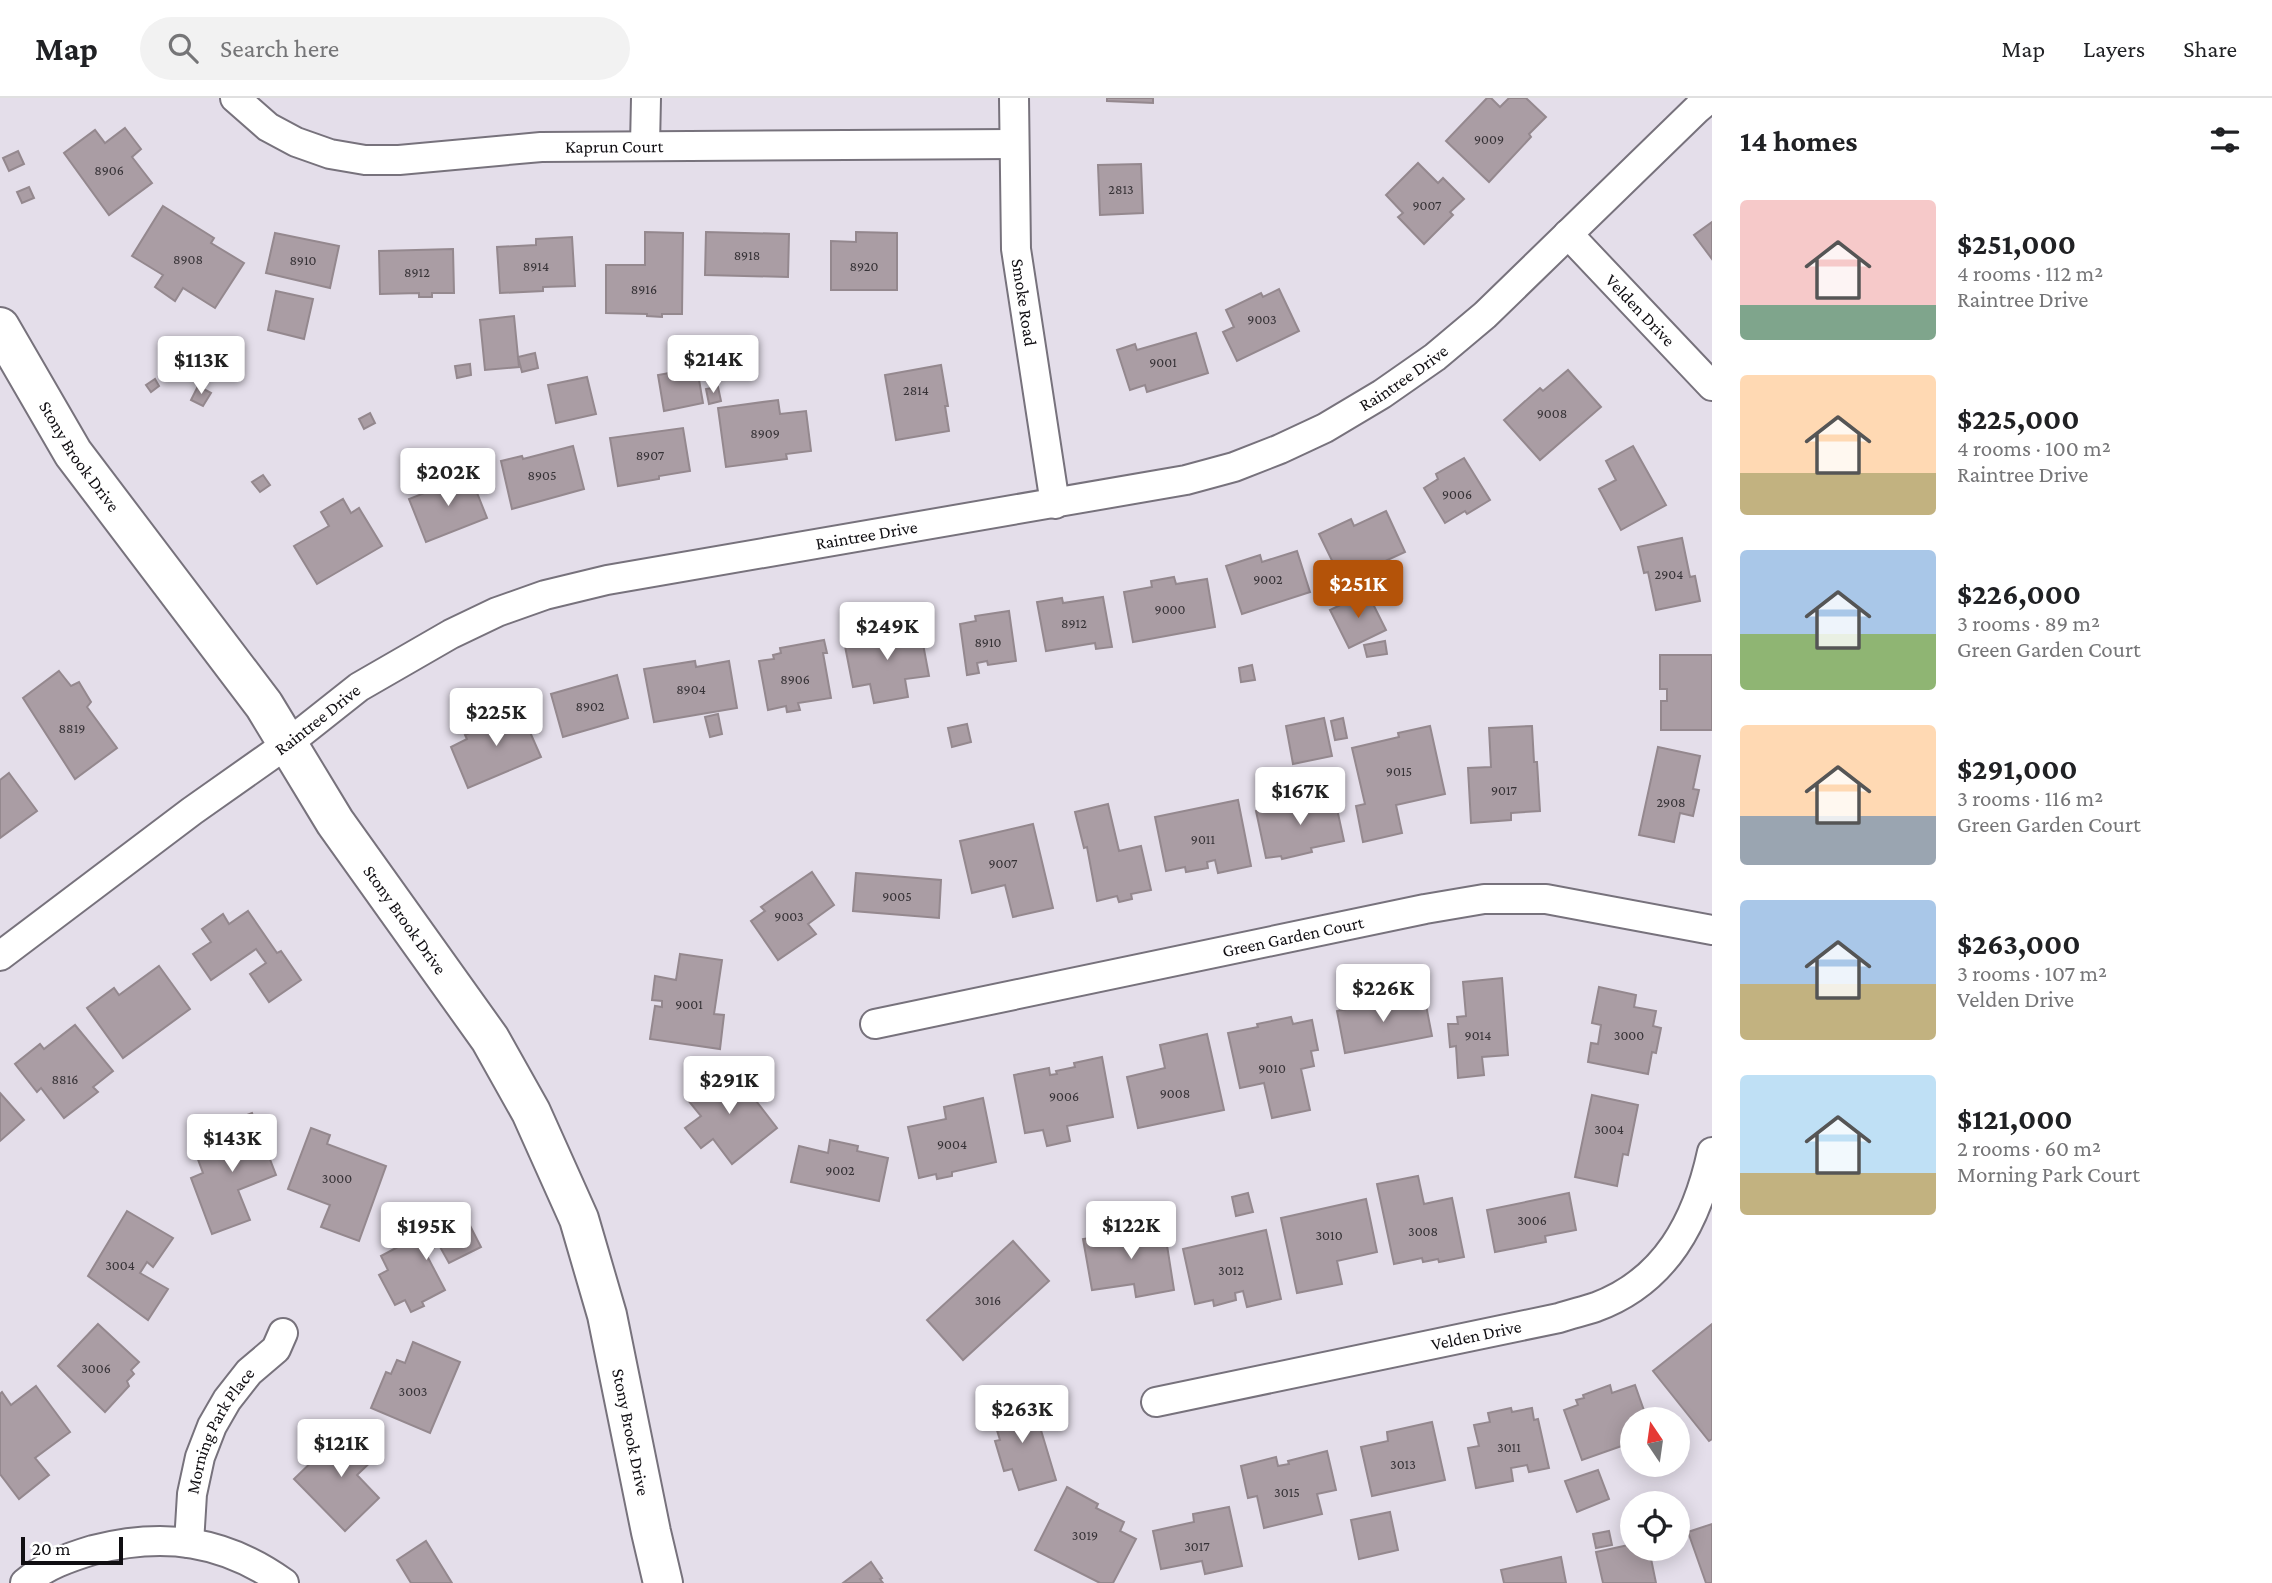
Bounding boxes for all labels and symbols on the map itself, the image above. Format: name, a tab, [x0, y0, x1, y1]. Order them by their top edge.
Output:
house number: 9009	[1474, 131, 1504, 147]
street label: Kaprun Court	[565, 136, 664, 157]
house number: 8906	[94, 162, 124, 178]
house number: 2813	[1108, 181, 1134, 197]
house number: 9007	[1412, 197, 1442, 213]
house number: 8918	[734, 247, 760, 263]
house number: 8908	[173, 251, 203, 267]
house number: 8910	[289, 252, 317, 268]
street label: Smoke Road	[1008, 257, 1041, 348]
house number: 8914	[523, 258, 549, 274]
house number: 8920	[850, 258, 879, 274]
house number: 8912	[404, 264, 430, 280]
street label: Velden Drive	[1601, 270, 1679, 350]
house number: 8916	[631, 281, 657, 297]
house number: 9003	[1247, 311, 1277, 327]
pin: $113K	[152, 336, 250, 396]
pin: $214K	[664, 336, 762, 395]
street label: Raintree Drive	[1356, 341, 1452, 415]
house number: 9001	[1149, 354, 1177, 370]
house number: 2814	[903, 382, 929, 398]
street label: Stony Brook Drive	[35, 398, 124, 516]
house number: 9008	[1537, 405, 1567, 421]
house number: 8909	[750, 425, 780, 441]
house number: 8907	[636, 447, 665, 463]
pin: $202K	[399, 448, 497, 508]
house number: 8905	[527, 467, 557, 483]
house number: 9006	[1442, 486, 1472, 502]
street label: Raintree Drive	[814, 517, 919, 554]
pin: $251K	[1309, 560, 1407, 620]
house number: 2904	[1655, 566, 1683, 582]
house number: 9002	[1253, 571, 1283, 587]
house number: 9000	[1155, 601, 1186, 617]
pin: $249K	[838, 602, 936, 662]
house number: 8912	[1061, 615, 1087, 631]
house number: 8910	[974, 634, 1002, 650]
house number: 8906	[780, 671, 810, 687]
street label: Raintree Drive	[271, 680, 364, 759]
house number: 8904	[676, 681, 706, 697]
pin: $225K	[447, 688, 545, 748]
house number: 8902	[576, 698, 605, 714]
house number: 8819	[59, 720, 85, 736]
house number: 9015	[1386, 763, 1412, 779]
pin: $167K	[1251, 768, 1349, 827]
house number: 9017	[1491, 782, 1518, 798]
house number: 2908	[1656, 794, 1686, 810]
house number: 9011	[1191, 831, 1216, 847]
house number: 9007	[988, 855, 1018, 871]
street label: Stony Brook Drive	[359, 861, 451, 978]
house number: 9005	[882, 888, 912, 904]
house number: 9003	[774, 908, 804, 924]
street label: Green Garden Court	[1220, 912, 1366, 961]
pin: $226K	[1334, 964, 1432, 1024]
house number: 9001	[675, 996, 703, 1012]
house number: 9014	[1465, 1027, 1491, 1043]
house number: 3000	[1614, 1027, 1644, 1043]
pin: $291K	[680, 1056, 778, 1116]
house number: 9010	[1258, 1060, 1286, 1076]
house number: 8816	[52, 1071, 78, 1087]
house number: 9008	[1160, 1085, 1190, 1101]
house number: 9006	[1049, 1088, 1079, 1104]
pin: $143K	[183, 1114, 281, 1174]
house number: 3004	[1594, 1121, 1624, 1137]
house number: 9004	[937, 1136, 967, 1152]
house number: 9002	[825, 1162, 855, 1178]
house number: 3000	[322, 1170, 352, 1186]
pin: $195K	[377, 1202, 475, 1262]
pin: $122K	[1082, 1202, 1180, 1261]
house number: 3006	[1517, 1212, 1547, 1228]
house number: 3008	[1408, 1223, 1438, 1239]
house number: 3010	[1315, 1227, 1343, 1243]
house number: 3004	[105, 1257, 135, 1273]
house number: 3012	[1218, 1262, 1244, 1278]
house number: 3016	[975, 1292, 1001, 1308]
street label: Velden Drive	[1429, 1316, 1523, 1354]
house number: 3006	[81, 1360, 111, 1376]
street label: Morning Park Place	[182, 1364, 259, 1496]
street label: Stony Brook Drive	[608, 1367, 653, 1498]
house number: 3003	[399, 1383, 427, 1399]
pin: $263K	[973, 1386, 1071, 1445]
north arrow	[1620, 1407, 1690, 1477]
pin: $121K	[292, 1420, 390, 1479]
house number: 3011	[1497, 1439, 1521, 1455]
house number: 3013	[1390, 1456, 1416, 1472]
house number: 3015	[1274, 1484, 1300, 1500]
house number: 3019	[1072, 1527, 1098, 1543]
scale bar	[21, 1534, 122, 1566]
house number: 3017	[1184, 1538, 1210, 1554]

